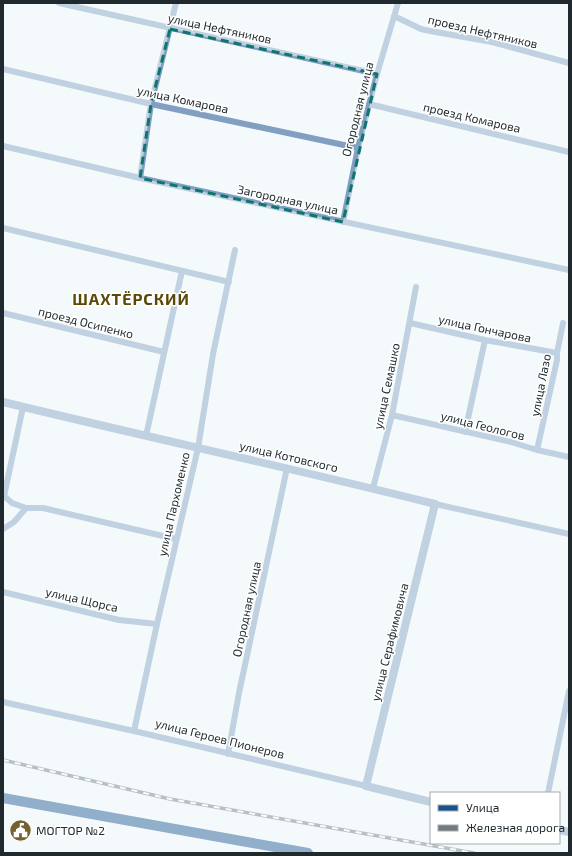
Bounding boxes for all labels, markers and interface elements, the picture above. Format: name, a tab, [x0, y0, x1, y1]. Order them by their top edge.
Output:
street label: улица Нефтяников	[167, 10, 273, 47]
street label: проезд Нефтяников	[427, 12, 539, 50]
street label: Огородная улица	[338, 60, 377, 158]
street label: улица Комарова	[136, 82, 230, 116]
street label: проезд Комарова	[422, 99, 522, 135]
street label: Загородная улица	[236, 181, 340, 217]
district label: ШАХТЁРСКИЙ	[72, 289, 190, 308]
street label: проезд Осипенко	[37, 303, 135, 341]
street label: улица Гончарова	[437, 311, 533, 346]
street label: улица Семашко	[370, 341, 403, 431]
street label: улица Лазо	[527, 352, 554, 418]
street label: улица Геологов	[439, 408, 527, 443]
street label: улица Котовского	[238, 438, 340, 475]
street label: улица Пархоменко	[154, 450, 193, 558]
street label: Огородная улица	[229, 560, 264, 658]
street label: улица Серафимовича	[368, 582, 411, 703]
street label: улица Щорса	[44, 584, 120, 615]
street label: улица Героев Пионеров	[154, 715, 286, 762]
legend	[430, 792, 560, 844]
text: Улица	[466, 800, 499, 814]
public building icon: МОГТОР №2	[7, 817, 33, 843]
text: Железная дорога	[466, 820, 565, 834]
place label: МОГТОР №2	[36, 823, 105, 837]

